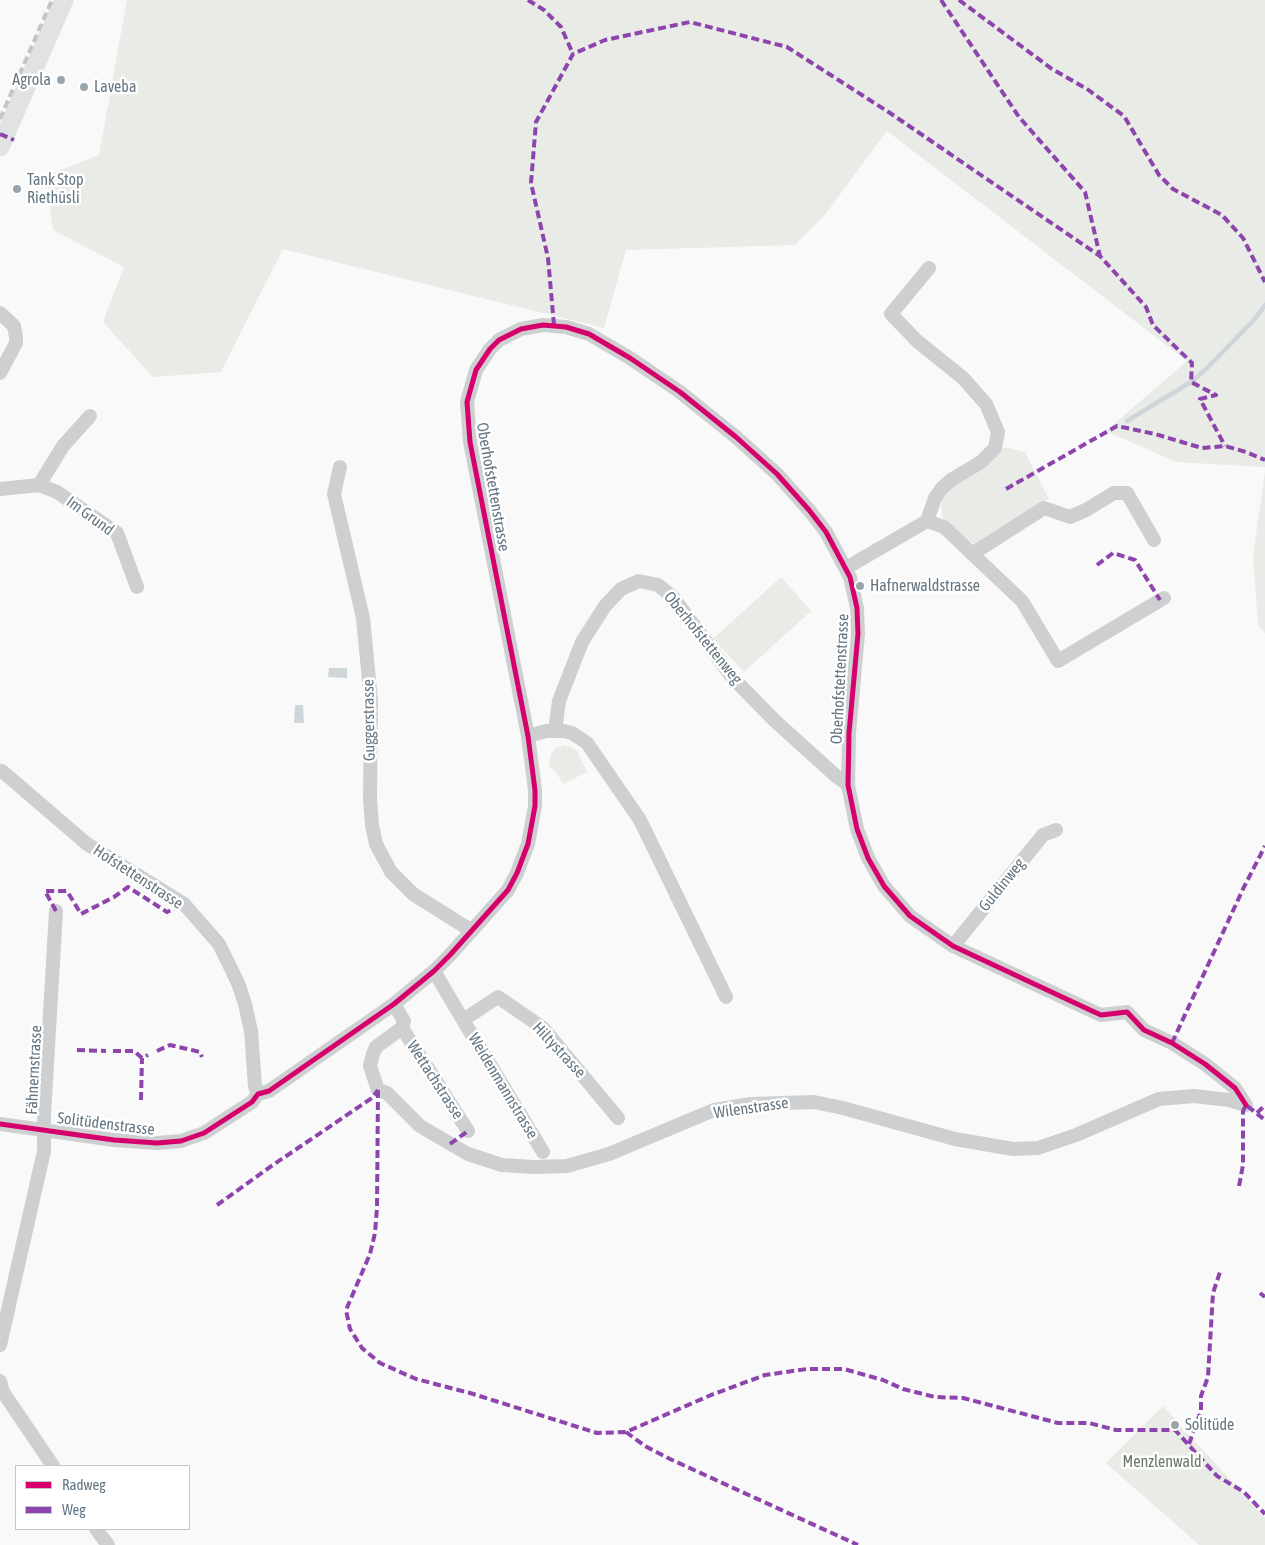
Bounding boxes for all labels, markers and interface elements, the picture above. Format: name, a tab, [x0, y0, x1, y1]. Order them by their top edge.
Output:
place label: Agrola	[12, 70, 51, 90]
marker: Agrola	[55, 74, 67, 86]
place label: Laveba	[94, 77, 136, 97]
marker: Laveba	[78, 81, 90, 93]
place label: Tank Stop Riethüsli	[27, 170, 84, 208]
marker: Tank Stop Riethüsli	[11, 183, 23, 195]
street label: Oberhofstettenstrasse	[472, 421, 514, 553]
street label: Im Grund	[62, 492, 118, 540]
place label: Hafnerwaldstrasse	[870, 576, 980, 596]
marker: Hafnerwaldstrasse	[854, 580, 866, 592]
street label: Oberhofstettenweg	[660, 588, 746, 688]
street label: Oberhofstettenstrasse	[827, 613, 853, 745]
street label: Guggerstrasse	[359, 679, 379, 761]
street label: Hofstettenstrasse	[89, 841, 187, 913]
street label: Guldinweg	[975, 855, 1029, 915]
street label: Hiltystrasse	[528, 1018, 590, 1082]
street label: Fähnernstrasse	[22, 1025, 46, 1115]
street label: Weidenmannstrasse	[464, 1030, 542, 1142]
street label: Wettachstrasse	[403, 1037, 467, 1123]
street label: Wilenstrasse	[713, 1093, 789, 1123]
street label: Solitüdenstrasse	[56, 1109, 156, 1139]
place label: Solitüde	[1185, 1415, 1234, 1435]
marker: Solitüde	[1169, 1419, 1181, 1431]
park label: Menzlenwald	[1122, 1452, 1202, 1472]
legend	[15, 1465, 190, 1530]
text: Radweg	[62, 1476, 106, 1493]
text: Weg	[62, 1501, 86, 1518]

